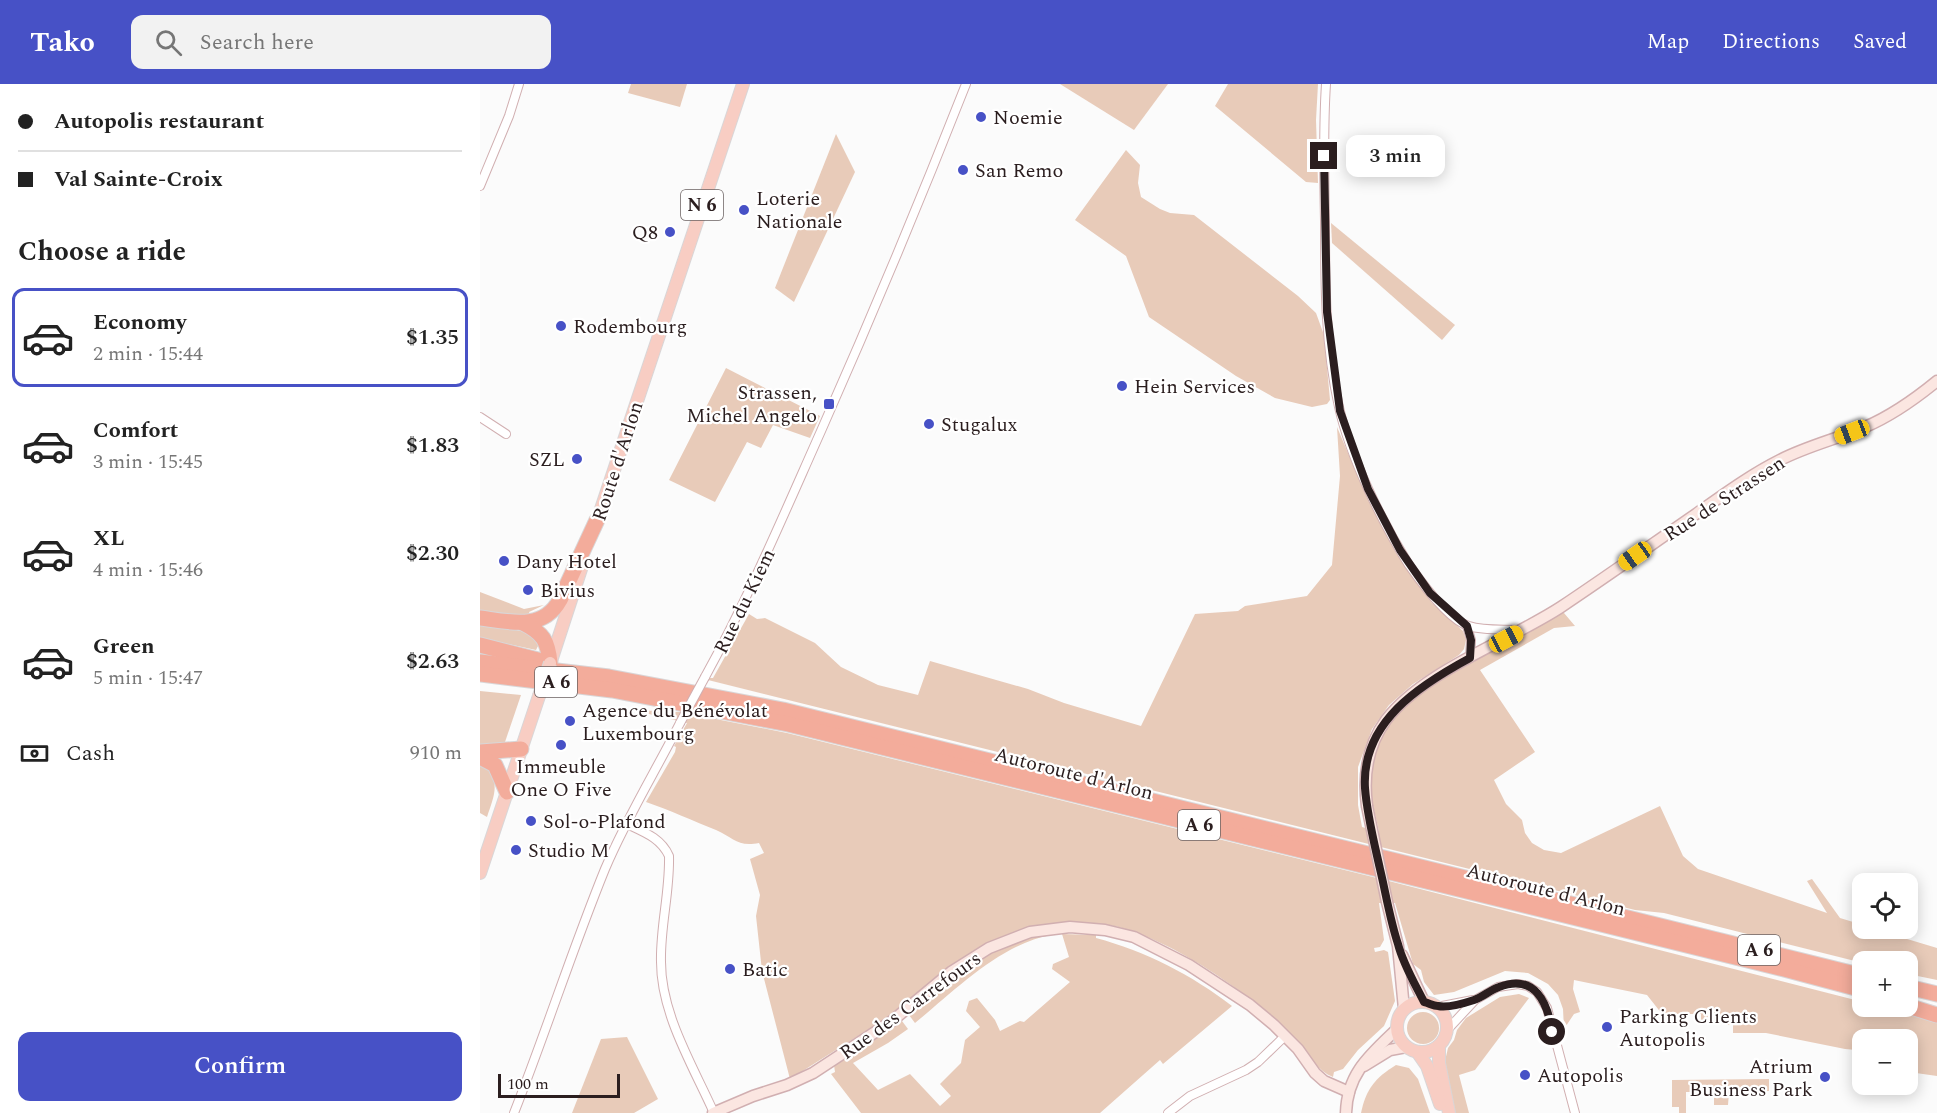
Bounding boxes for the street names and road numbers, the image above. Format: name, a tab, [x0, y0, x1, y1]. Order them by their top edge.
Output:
road number: N 6	[681, 190, 723, 220]
street label: Route d'Arlon	[584, 397, 651, 525]
street label: Rue de Strassen	[1658, 448, 1791, 549]
street label: Rue du Kiem	[706, 544, 783, 659]
road number: A 6	[535, 667, 577, 697]
street label: Autoroute d'Arlon	[991, 740, 1156, 808]
road number: A 6	[1178, 810, 1220, 840]
street label: Autoroute d'Arlon	[1463, 856, 1628, 924]
road number: A 6	[1738, 935, 1780, 965]
street label: Rue des Carrefours	[833, 944, 988, 1068]

